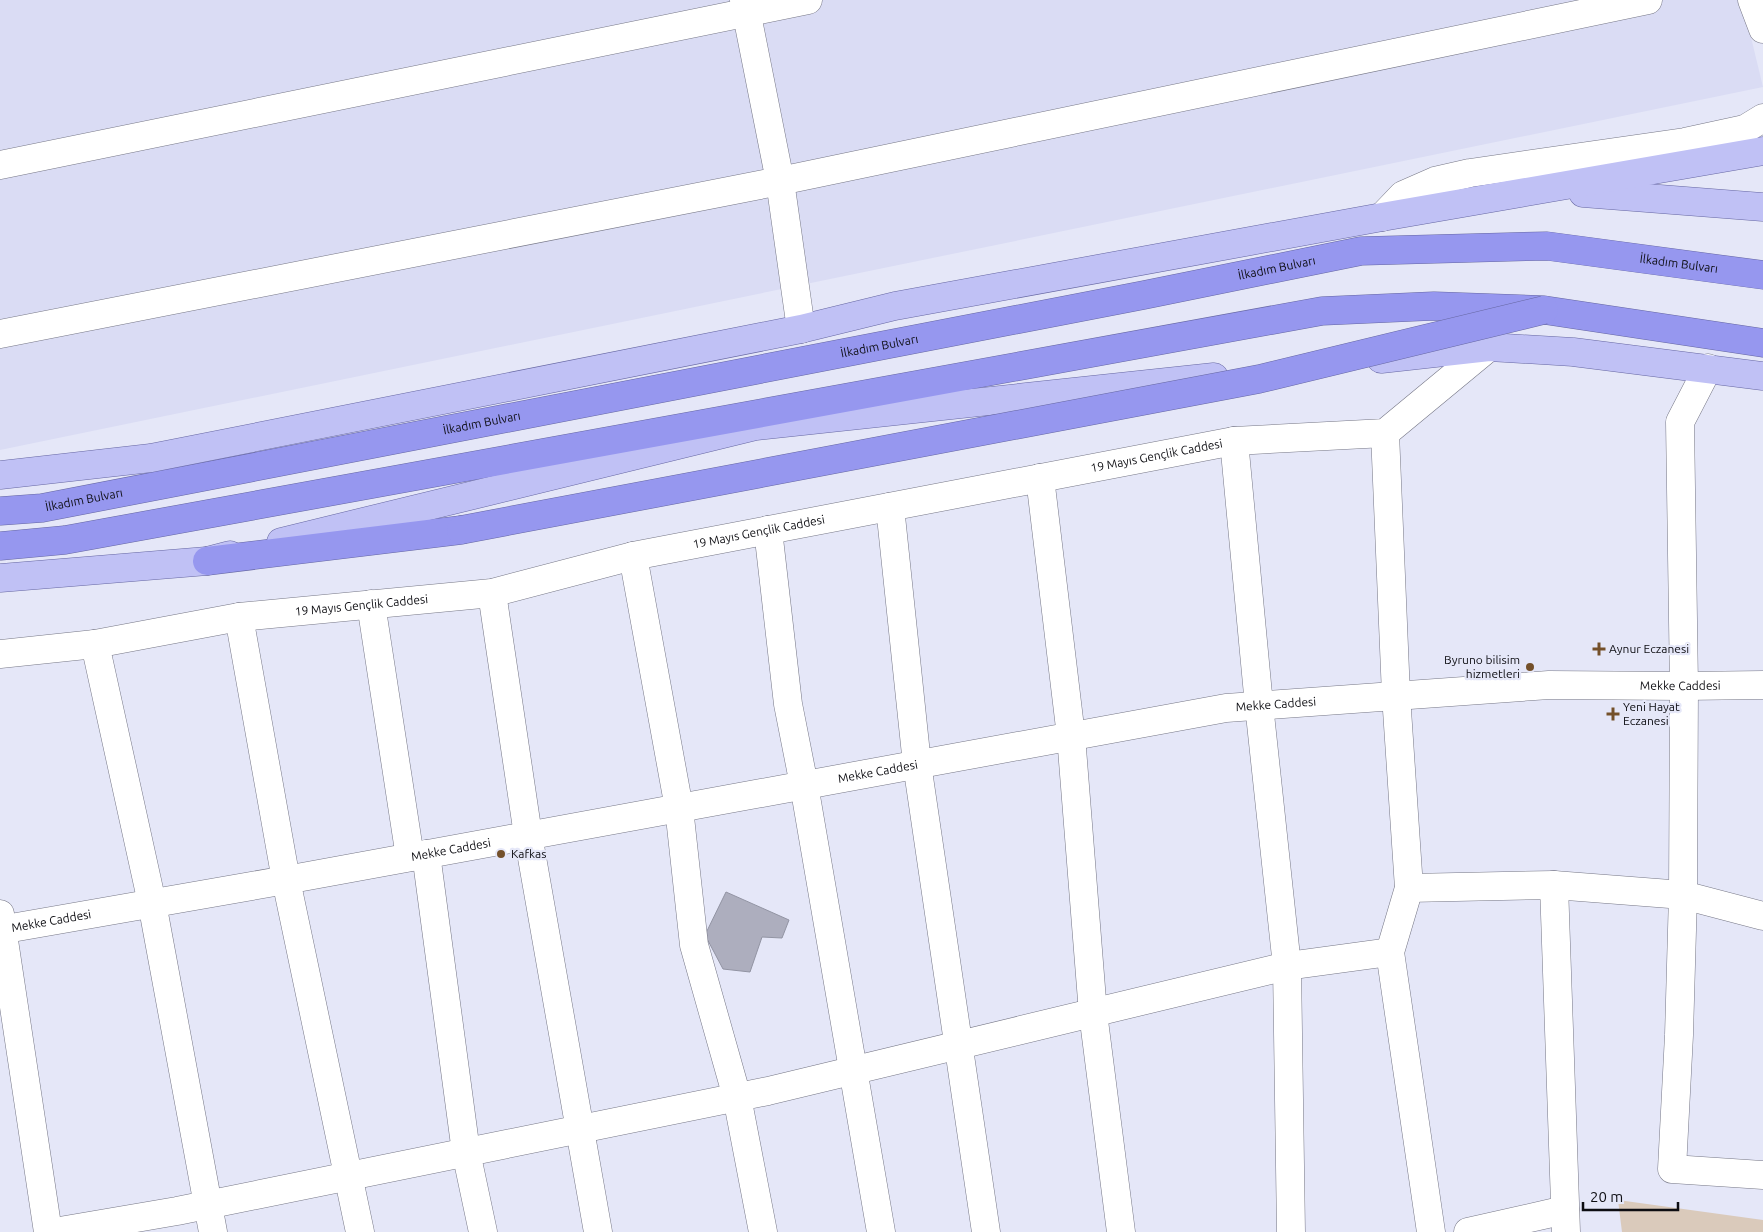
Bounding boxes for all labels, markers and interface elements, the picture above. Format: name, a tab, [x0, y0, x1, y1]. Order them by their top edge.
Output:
street label: İlkadım Bulvarı	[1639, 252, 1719, 275]
street label: İlkadım Bulvarı	[1237, 253, 1317, 282]
street label: İlkadım Bulvarı	[839, 332, 919, 360]
street label: İlkadım Bulvarı	[442, 409, 522, 436]
street label: 19 Mayıs Gençlik Caddesi	[1089, 436, 1224, 474]
street label: İlkadım Bulvarı	[44, 486, 124, 513]
street label: 19 Mayıs Gençlik Caddesi	[692, 512, 826, 550]
street label: 19 Mayıs Gençlik Caddesi	[294, 592, 429, 618]
place label: Aynur Eczanesi	[1609, 642, 1689, 655]
marker: Aynur Eczanesi	[1593, 643, 1605, 655]
place label: Byruno bilisim hizmetleri	[1444, 653, 1520, 680]
marker: Byruno bilisim hizmetleri	[1524, 661, 1536, 673]
street label: Mekke Caddesi	[1640, 679, 1721, 692]
street label: Mekke Caddesi	[1235, 695, 1317, 713]
place label: Yeni Hayat Eczanesi	[1623, 700, 1680, 727]
marker: Yeni Hayat Eczanesi	[1607, 708, 1619, 720]
street label: Mekke Caddesi	[837, 758, 919, 785]
street label: Mekke Caddesi	[410, 836, 492, 863]
place label: Kafkas	[511, 847, 546, 860]
marker: Kafkas	[495, 848, 507, 860]
street label: Mekke Caddesi	[10, 907, 92, 934]
scale bar	[1583, 1180, 1678, 1212]
text: 20 m	[1590, 1188, 1623, 1205]

